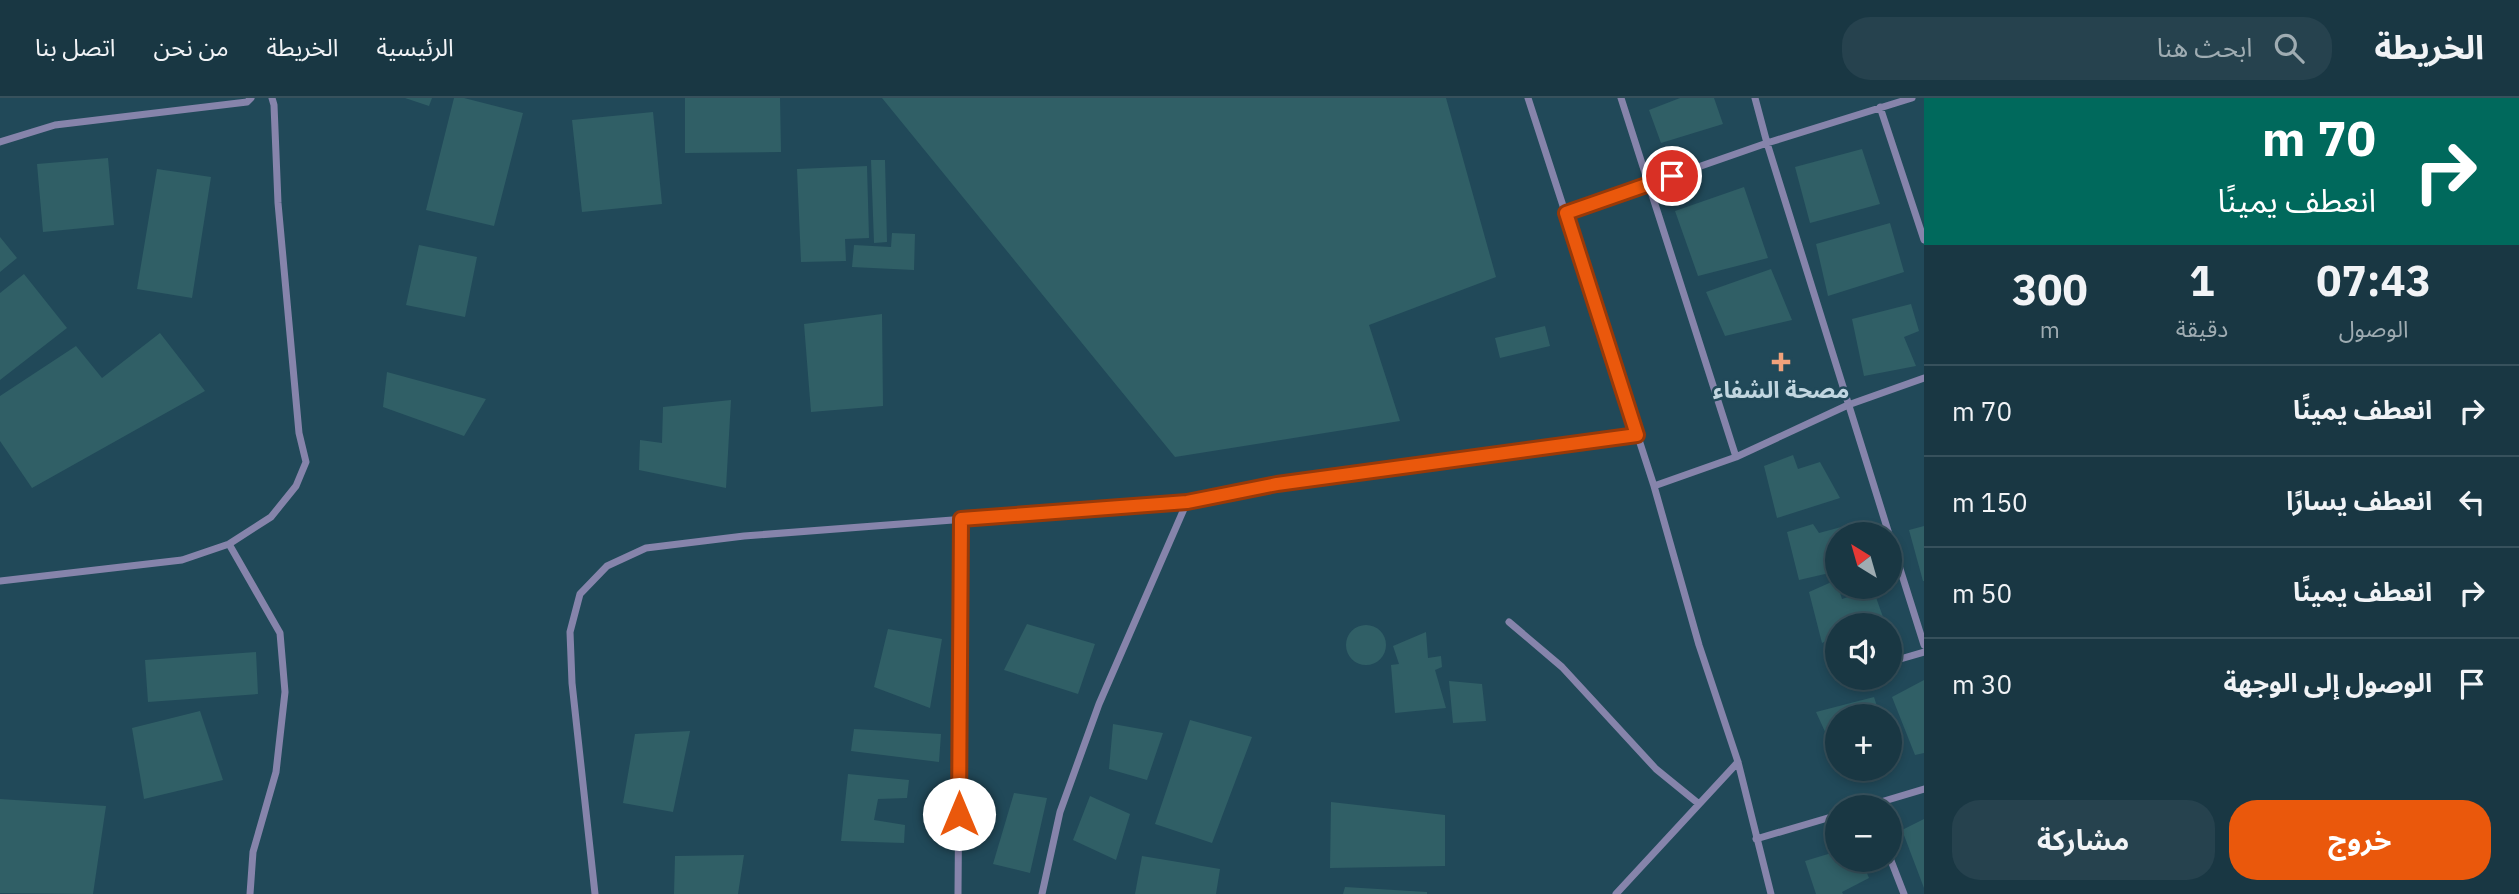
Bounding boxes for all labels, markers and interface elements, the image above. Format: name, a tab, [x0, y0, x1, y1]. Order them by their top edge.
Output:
search box	[1842, 17, 2332, 80]
text: الخريطة	[2374, 25, 2484, 68]
icon: search	[2270, 29, 2308, 67]
text: ابحث هنا	[2157, 30, 2252, 64]
text: اتصل بنا	[35, 31, 116, 63]
text: من نحن	[154, 31, 229, 63]
text: الخريطة	[267, 31, 339, 63]
text: الرئيسية	[377, 31, 454, 63]
text: 70 m	[2262, 106, 2376, 169]
icon: right	[2400, 126, 2491, 217]
pin	[1642, 146, 1702, 206]
icon: arrive	[1653, 157, 1691, 195]
text: انعطف يمينًا	[2217, 179, 2376, 221]
text: 1	[2189, 253, 2215, 308]
text: 07:43	[2316, 253, 2431, 308]
text: 300	[2012, 262, 2088, 317]
text: دقيقة	[2176, 313, 2228, 343]
text: الوصول	[2339, 313, 2409, 343]
text: m	[2040, 314, 2060, 344]
marker: مصحة الشفاء	[1771, 352, 1791, 372]
place label: مصحة الشفاء	[1713, 374, 1849, 404]
text: انعطف يمينًا	[2293, 392, 2432, 426]
icon: right	[2453, 392, 2491, 430]
text: 70 m	[1952, 394, 2012, 428]
text: انعطف يسارًا	[2286, 483, 2432, 517]
icon: left	[2453, 483, 2491, 521]
text: 150 m	[1952, 485, 2028, 519]
north arrow	[1825, 522, 1902, 598]
map controls	[1825, 522, 1902, 872]
text: انعطف يمينًا	[2293, 574, 2432, 608]
icon: right	[2453, 574, 2491, 612]
text: 50 m	[1952, 576, 2012, 610]
button: sound	[1825, 613, 1902, 690]
text: الوصول إلى الوجهة	[2223, 665, 2432, 699]
icon: arrive	[2453, 665, 2491, 703]
text: 30 m	[1952, 667, 2012, 701]
button: +	[1825, 704, 1902, 781]
position arrow	[922, 777, 996, 851]
button: −	[1825, 795, 1902, 872]
button: مشاركة	[1952, 800, 2215, 880]
button: خروج	[2229, 800, 2491, 880]

